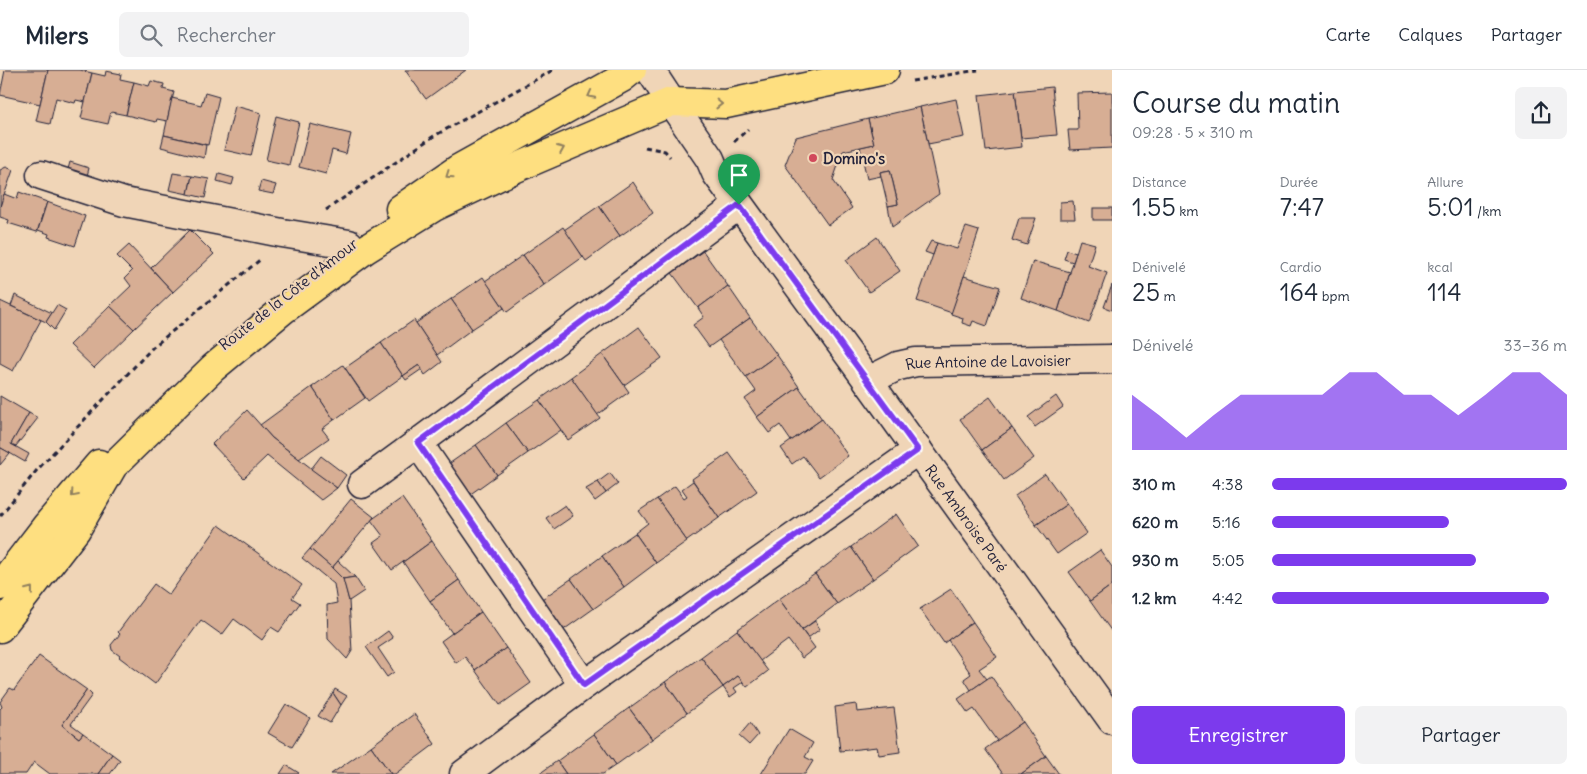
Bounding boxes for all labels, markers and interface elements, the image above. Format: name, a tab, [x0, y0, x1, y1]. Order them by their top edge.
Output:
search box	[119, 12, 469, 57]
text: Milers	[25, 20, 89, 50]
icon: search	[137, 21, 165, 49]
text: Rechercher	[177, 23, 276, 47]
text: Carte	[1325, 23, 1370, 46]
text: Calques	[1398, 23, 1463, 46]
text: Partager	[1491, 23, 1562, 46]
text: Course du matin	[1132, 85, 1340, 121]
button: share	[1515, 87, 1567, 139]
one-way arrow	[587, 89, 596, 99]
one-way arrow	[716, 99, 723, 109]
text: 09:28 · 5 × 310 m	[1132, 122, 1253, 142]
one-way arrow	[556, 144, 565, 155]
place label: Domino's	[823, 149, 885, 168]
marker: Domino's	[807, 152, 819, 164]
pin	[718, 154, 760, 205]
icon: arrive	[725, 161, 753, 189]
one-way arrow	[446, 169, 455, 178]
text: Distance	[1132, 173, 1187, 191]
text: Durée	[1280, 173, 1318, 191]
text: Allure	[1427, 173, 1464, 191]
text: 1.55	[1132, 191, 1176, 223]
text: 7:47	[1280, 191, 1324, 223]
text: 5:01	[1427, 191, 1474, 223]
text: km	[1176, 202, 1199, 220]
text: /km	[1474, 202, 1502, 220]
street label: Route de la Côte d'Amour	[215, 234, 361, 354]
text: Dénivelé	[1132, 258, 1186, 276]
text: Cardio	[1280, 258, 1322, 276]
text: kcal	[1427, 258, 1453, 276]
text: 25	[1132, 276, 1160, 308]
text: 164	[1280, 276, 1318, 308]
text: 114	[1427, 276, 1462, 308]
text: m	[1160, 287, 1176, 305]
text: bpm	[1318, 287, 1350, 305]
text: Dénivelé	[1132, 335, 1193, 355]
text: 33–36 m	[1504, 335, 1567, 355]
street label: Rue Antoine de Lavoisier	[903, 350, 1071, 374]
street label: Rue Ambroise Paré	[921, 460, 1012, 576]
text: 310 m	[1132, 474, 1176, 494]
text: 4:38	[1212, 474, 1243, 494]
one-way arrow	[70, 489, 79, 498]
text: 620 m	[1132, 512, 1178, 532]
text: 5:16	[1212, 512, 1240, 532]
text: 930 m	[1132, 550, 1179, 570]
text: 5:05	[1212, 550, 1245, 570]
one-way arrow	[24, 587, 32, 596]
text: 1.2 km	[1132, 588, 1176, 608]
text: 4:42	[1212, 588, 1243, 608]
button: Enregistrer	[1132, 706, 1345, 764]
button: Partager	[1355, 706, 1567, 764]

